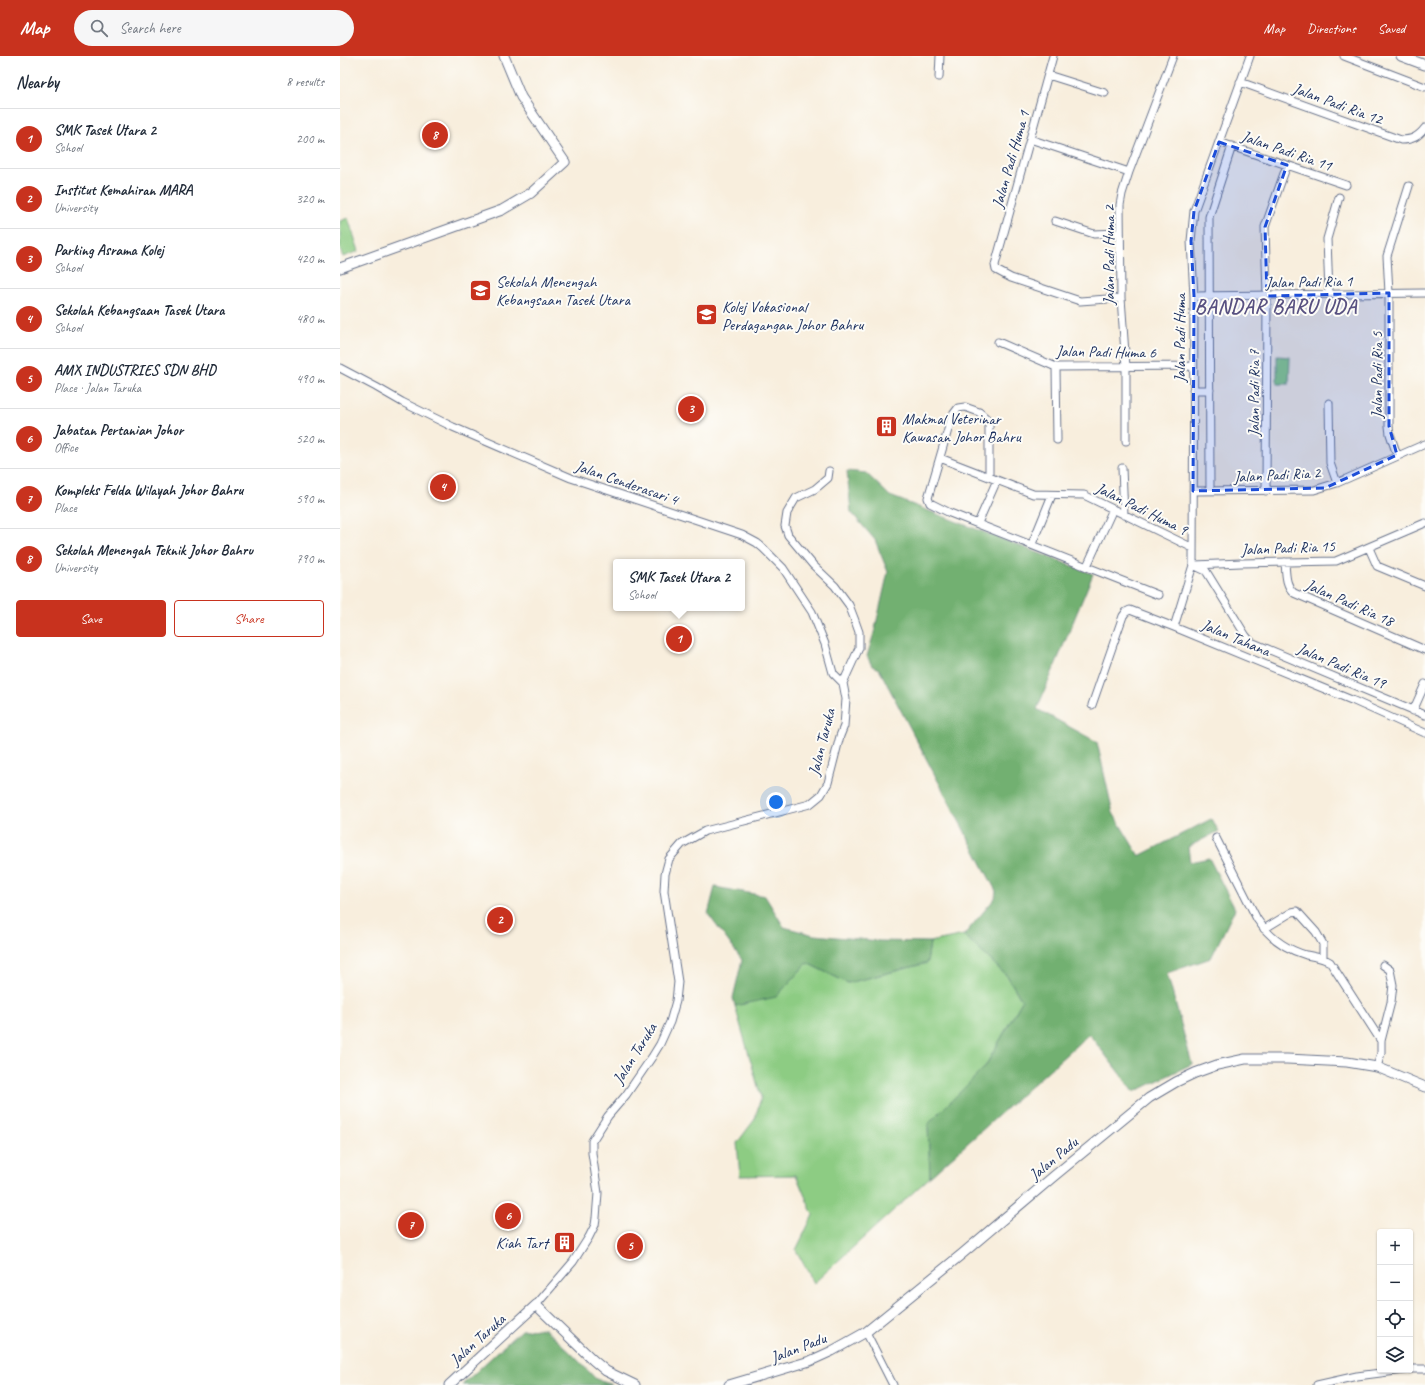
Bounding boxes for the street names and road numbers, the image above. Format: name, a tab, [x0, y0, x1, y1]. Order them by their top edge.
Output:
street label: Jalan Padi Ria 12	[1289, 78, 1387, 130]
street label: Jalan Padi Huma 1	[987, 108, 1035, 211]
street label: Jalan Padi Ria 11	[1238, 126, 1335, 176]
street label: Jalan Padi Huma 2	[1099, 203, 1119, 306]
street label: Jalan Padi Ria 1	[1264, 271, 1353, 293]
street label: Jalan Padi Huma	[1170, 292, 1190, 383]
street label: Jalan Padi Ria 5	[1367, 331, 1387, 419]
street label: Jalan Padi Huma 6	[1055, 341, 1157, 363]
street label: Jalan Padi Ria 7	[1244, 349, 1264, 437]
street label: Jalan Cenderasari 4	[572, 456, 683, 511]
street label: Jalan Padi Ria 2	[1232, 463, 1323, 487]
street label: Jalan Padi Huma 9	[1091, 478, 1192, 541]
street label: Jalan Padi Ria 15	[1240, 536, 1336, 560]
street label: Jalan Padi Ria 18	[1302, 574, 1398, 632]
street label: Jalan Tahana	[1198, 614, 1274, 662]
street label: Jalan Padi Ria 19	[1293, 638, 1391, 694]
street label: Jalan Taruka	[804, 705, 840, 779]
street label: Jalan Taruka	[608, 1018, 662, 1089]
street label: Jalan Padu	[1024, 1132, 1083, 1186]
street label: Jalan Taruka	[445, 1308, 511, 1371]
street label: Jalan Padu	[767, 1328, 830, 1368]

